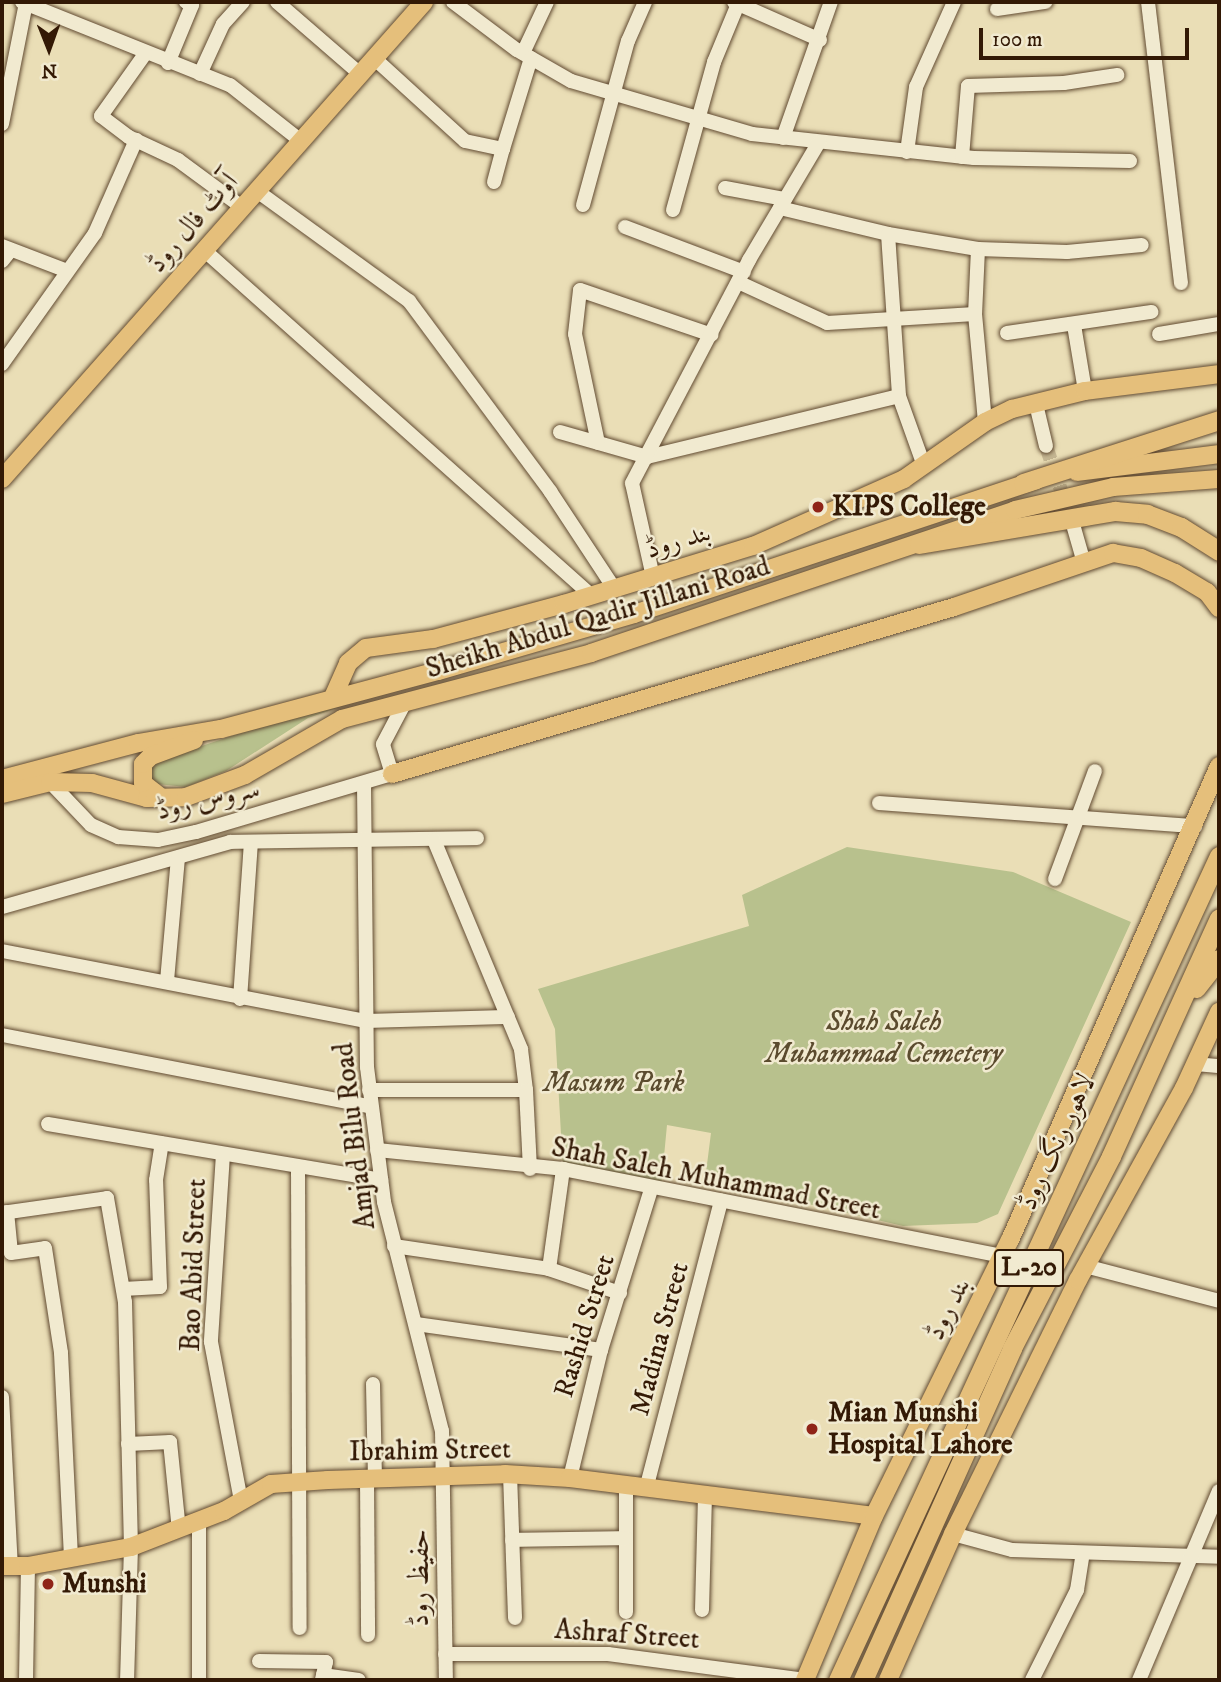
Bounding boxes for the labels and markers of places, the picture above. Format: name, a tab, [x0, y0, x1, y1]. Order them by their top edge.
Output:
place label: KIPS College	[832, 490, 986, 524]
marker: KIPS College	[810, 499, 826, 515]
place label: Mian Munshi Hospital Lahore	[828, 1396, 1013, 1462]
marker: Mian Munshi Hospital Lahore	[802, 1419, 822, 1439]
place label: Munshi	[62, 1567, 147, 1601]
marker: Munshi	[40, 1576, 56, 1592]

